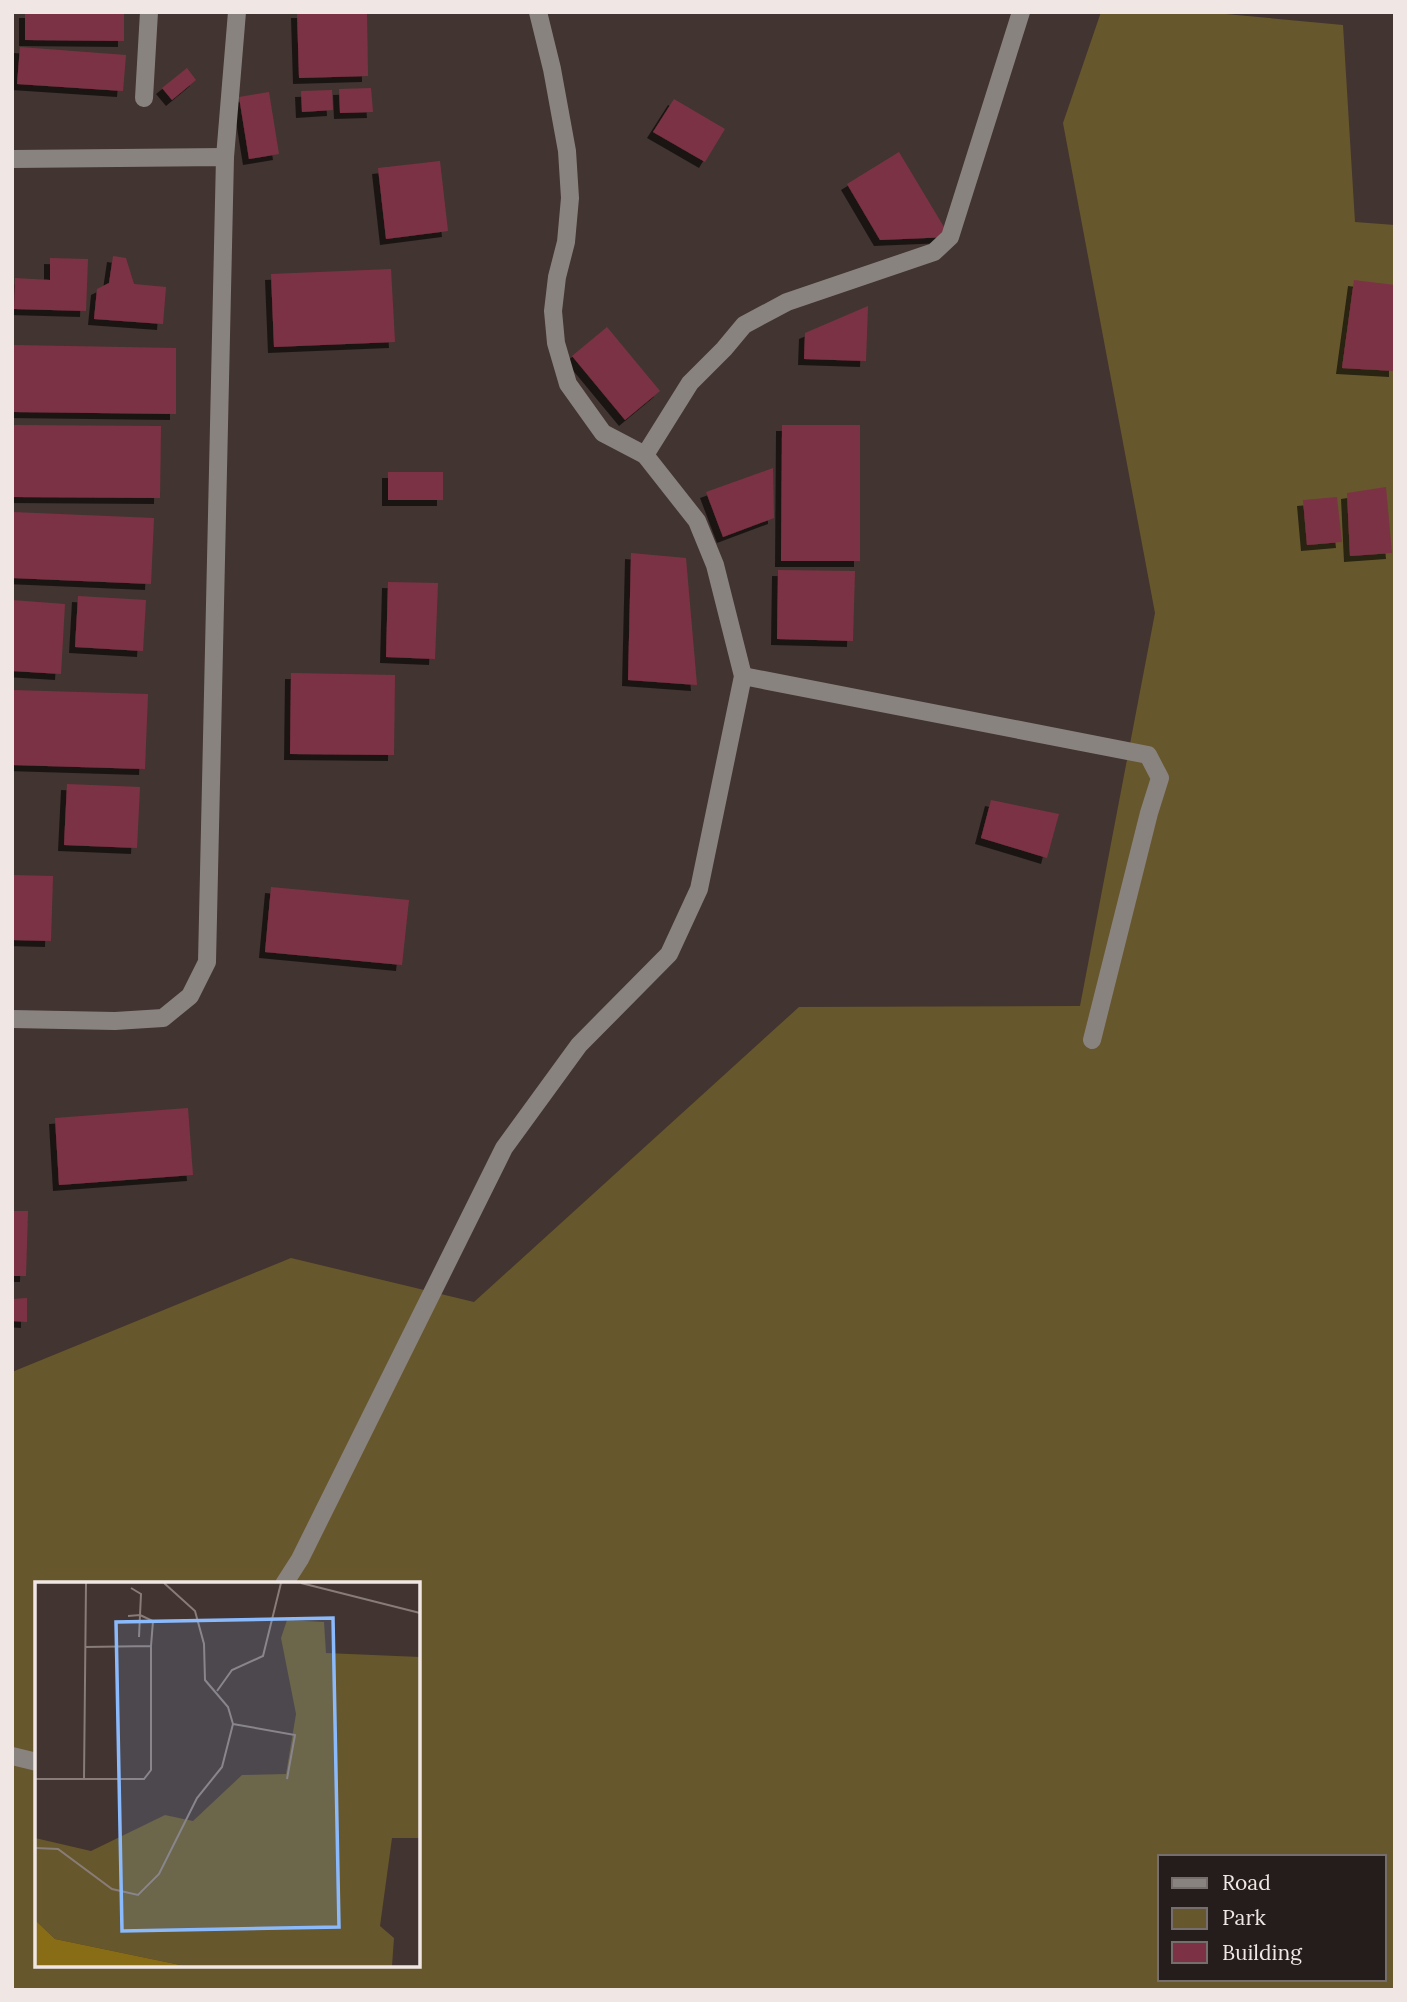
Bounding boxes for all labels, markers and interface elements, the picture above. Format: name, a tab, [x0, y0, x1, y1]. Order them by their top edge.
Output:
inset map	[35, 1582, 420, 1967]
legend	[1158, 1855, 1386, 1981]
text: Road	[1222, 1869, 1271, 1896]
text: Park	[1222, 1904, 1266, 1931]
text: Building	[1222, 1939, 1302, 1966]

